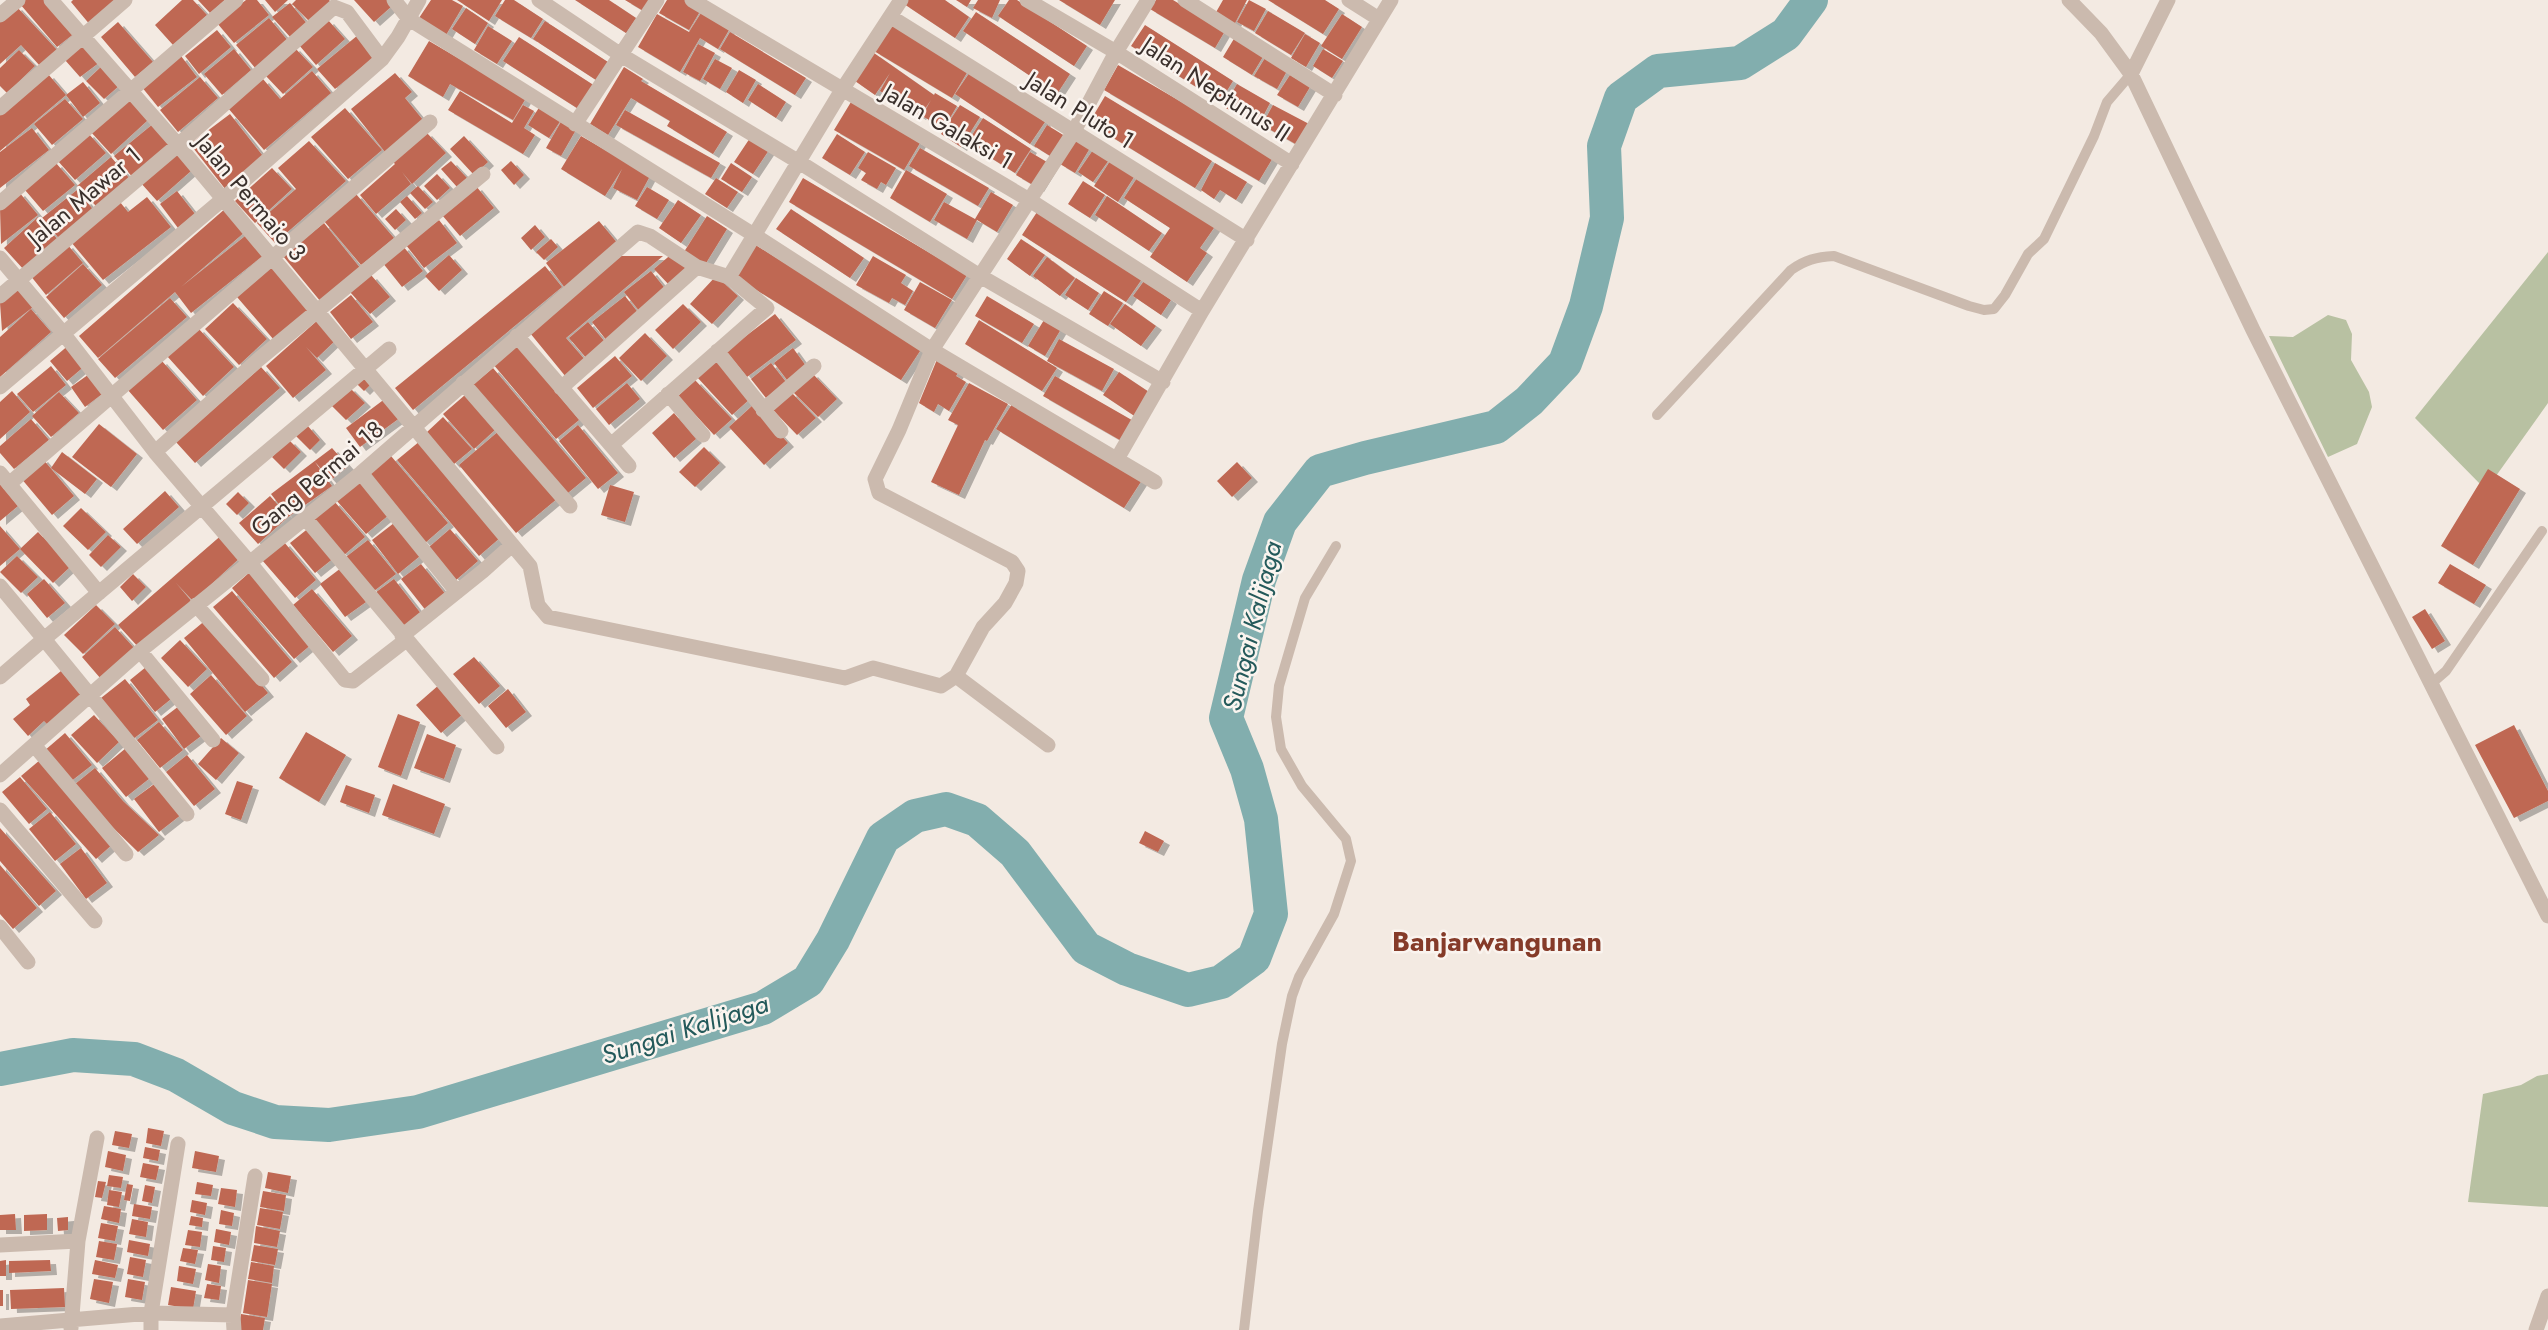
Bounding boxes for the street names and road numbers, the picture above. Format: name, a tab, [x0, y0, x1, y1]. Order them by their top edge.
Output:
street label: Jalan Neptunus II	[1132, 26, 1297, 150]
street label: Jalan Pluto 1	[1016, 61, 1141, 157]
street label: Jalan Galaksi 1	[873, 73, 1020, 178]
street label: Jalan Permaio 3	[185, 123, 315, 268]
street label: Jalan Mawar 1	[17, 138, 149, 256]
street label: Gang Permai 18	[243, 412, 391, 544]

